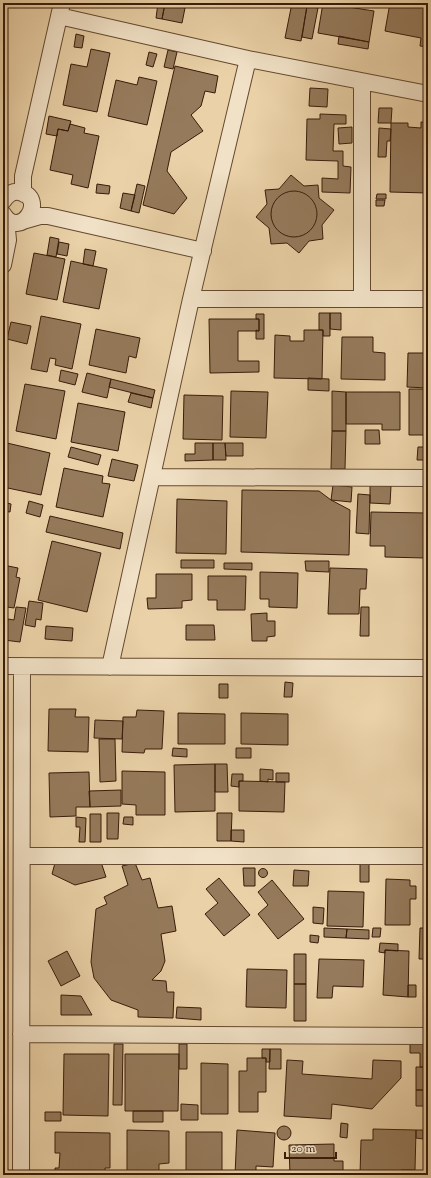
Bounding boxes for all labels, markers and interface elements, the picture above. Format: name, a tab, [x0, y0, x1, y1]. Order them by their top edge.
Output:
scale bar	[285, 1134, 336, 1160]
text: 20 m	[291, 1140, 316, 1158]

